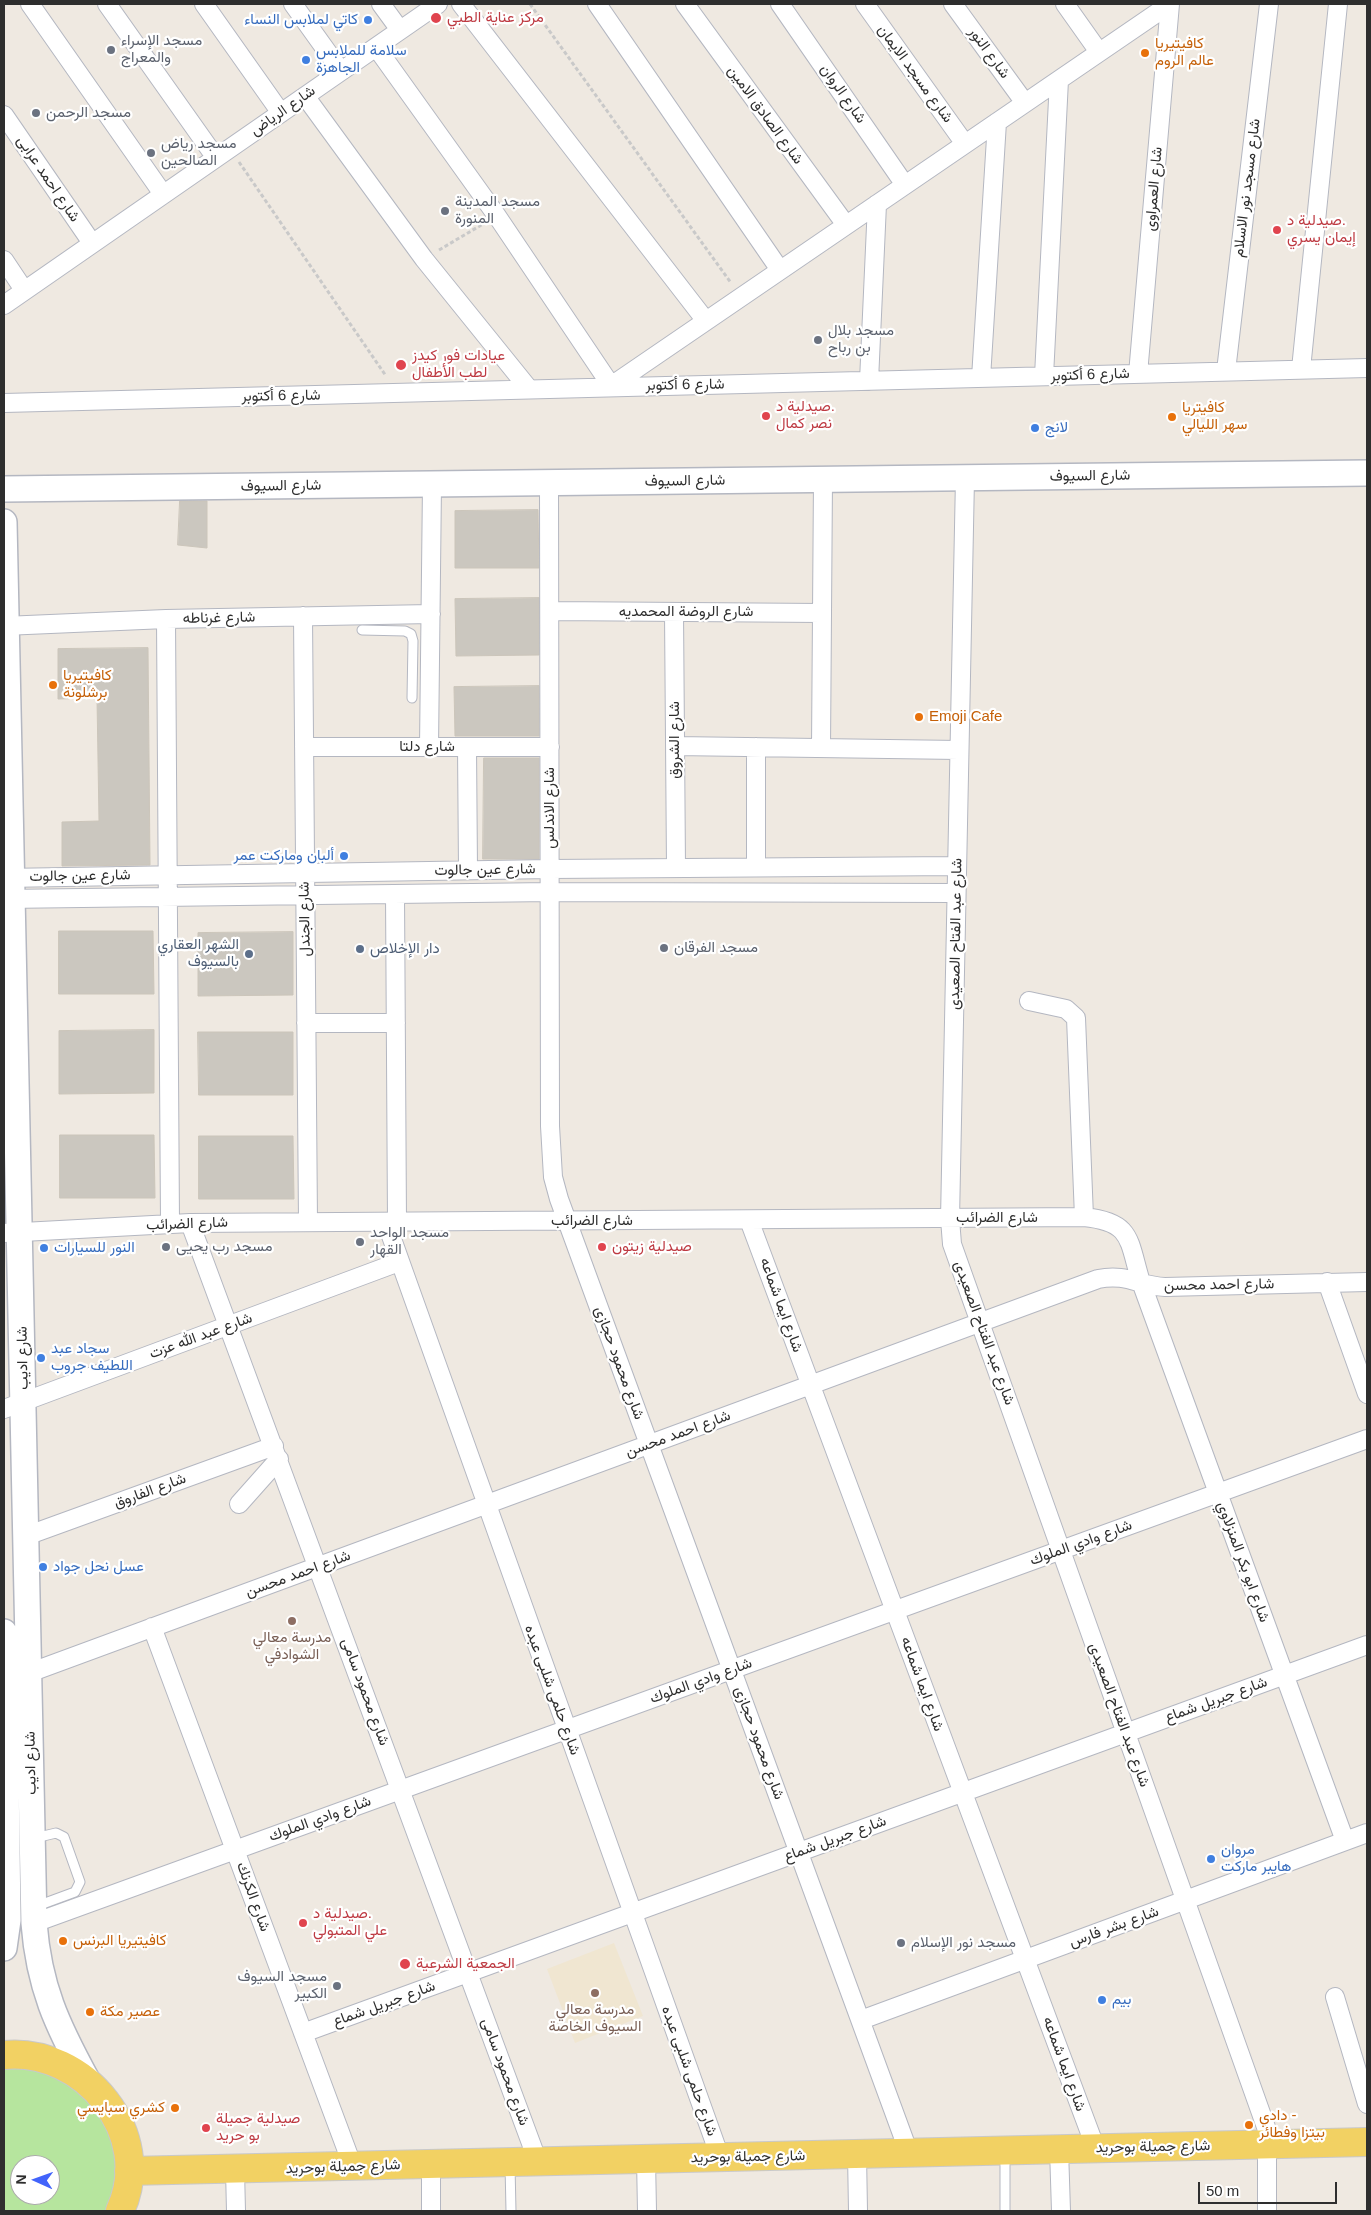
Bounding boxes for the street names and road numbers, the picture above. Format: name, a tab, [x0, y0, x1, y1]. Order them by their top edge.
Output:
street label: شارع مسجد الايمان	[873, 21, 957, 127]
street label: شارع النور	[964, 24, 1014, 82]
street label: شارع الروان	[816, 61, 870, 127]
street label: شارع الصادق الامين	[723, 62, 807, 168]
street label: شارع الرياض	[247, 82, 319, 140]
street label: شارع مسجد نور الاسلام	[1230, 118, 1264, 258]
street label: شارع احمد عرابى	[13, 132, 83, 226]
street label: شارع العمراوى	[1141, 146, 1167, 232]
street label: شارع 6 أكتوبر	[1050, 365, 1130, 385]
street label: شارع 6 أكتوبر	[645, 375, 725, 395]
street label: شارع 6 أكتوبر	[241, 386, 321, 406]
street label: شارع السيوف	[1049, 466, 1131, 486]
street label: شارع السيوف	[644, 471, 726, 491]
street label: شارع السيوف	[240, 476, 322, 496]
street label: شارع الروضة المحمديه	[619, 603, 753, 621]
street label: شارع غرناطه	[183, 608, 255, 628]
street label: شارع الشروق	[666, 701, 684, 779]
street label: شارع دلتا	[399, 738, 455, 756]
street label: شارع الاندلس	[541, 767, 559, 849]
street label: شارع عبد الفتاح الصعيدى	[946, 858, 966, 1010]
street label: شارع عين جالوت	[434, 860, 536, 880]
street label: شارع عين جالوت	[29, 866, 131, 886]
street label: شارع الجندل	[295, 881, 315, 957]
street label: شارع الضرائب	[956, 1209, 1038, 1227]
street label: شارع الضرائب	[551, 1212, 633, 1230]
street label: شارع الضرائب	[146, 1214, 228, 1234]
street label: شارع ايما شماعه	[756, 1255, 806, 1355]
street label: شارع عبد الفتاح الصعيدى	[950, 1259, 1018, 1407]
street label: شارع احمد محسن	[1164, 1275, 1274, 1295]
street label: شارع محمود حجازى	[590, 1304, 648, 1422]
street label: شارع عبد الله عزت	[147, 1309, 255, 1363]
street label: شارع اديب	[13, 1326, 33, 1390]
street label: شارع احمد محسن	[623, 1407, 733, 1461]
street label: شارع الفاروق	[111, 1470, 189, 1512]
street label: شارع ابو بكر المنزلاوي	[1213, 1499, 1273, 1625]
street label: شارع وادي الملوك	[1027, 1516, 1135, 1570]
street label: شارع احمد محسن	[243, 1547, 353, 1601]
street label: شارع حلمى شلبى عبده	[520, 1623, 584, 1757]
street label: شارع ايما شماعه	[897, 1634, 947, 1734]
street label: شارع محمود سامى	[337, 1636, 393, 1748]
street label: شارع عبد الفتاح الصعيدى	[1085, 1641, 1153, 1789]
street label: شارع وادي الملوك	[647, 1654, 755, 1708]
street label: شارع جبريل شماع	[1162, 1673, 1270, 1727]
street label: شارع محمود حجازى	[730, 1684, 788, 1802]
street label: شارع اديب	[21, 1731, 41, 1795]
street label: شارع وادي الملوك	[266, 1792, 374, 1846]
street label: شارع جبريل شماع	[781, 1812, 889, 1866]
street label: شارع الكرنك	[232, 1860, 274, 1934]
street label: شارع بشر فارس	[1067, 1902, 1161, 1952]
street label: شارع جبريل شماع	[330, 1977, 438, 2031]
street label: شارع حلمى شلبى عبده	[657, 2004, 721, 2138]
street label: شارع ايما شماعه	[1039, 2014, 1089, 2114]
street label: شارع محمود سامى	[477, 2016, 533, 2128]
street label: شارع جميلة بوحريد	[1095, 2137, 1211, 2157]
street label: شارع جميلة بوحريد	[690, 2147, 806, 2167]
street label: شارع جميلة بوحريد	[285, 2156, 401, 2178]

